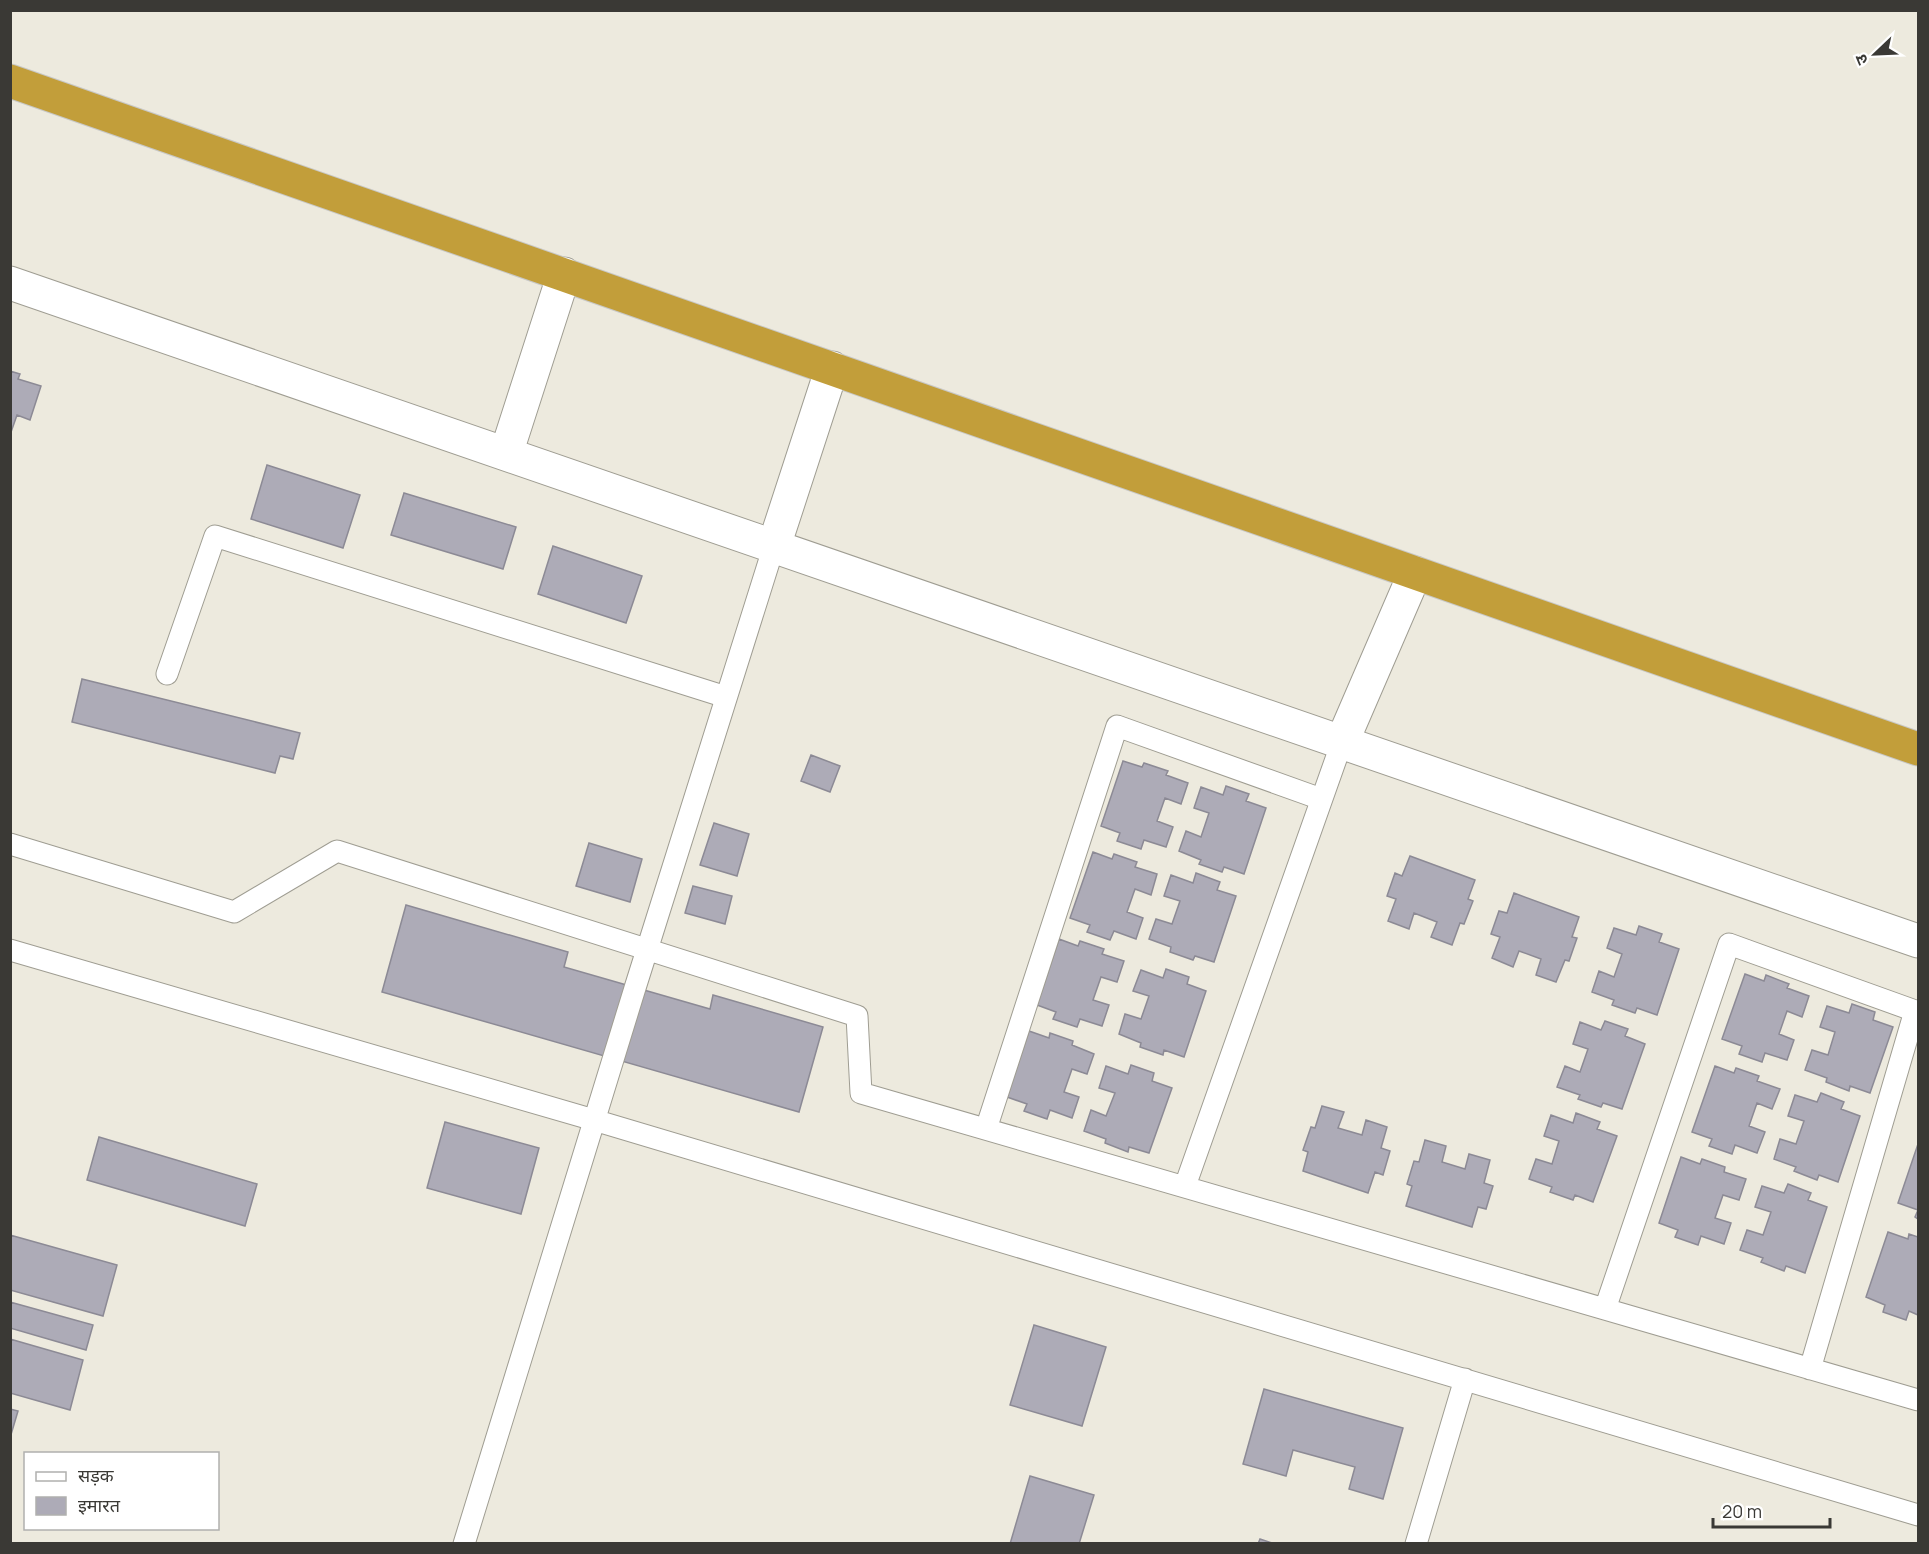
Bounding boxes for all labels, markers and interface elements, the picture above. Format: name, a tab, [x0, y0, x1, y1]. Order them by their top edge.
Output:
north arrow	[1845, 24, 1905, 84]
text: उ	[1849, 51, 1873, 68]
legend	[24, 1452, 219, 1530]
text: सड़क	[78, 1463, 115, 1487]
scale bar	[1713, 1491, 1830, 1529]
text: इमारत	[78, 1493, 121, 1517]
text: 20 m	[1722, 1499, 1762, 1523]

